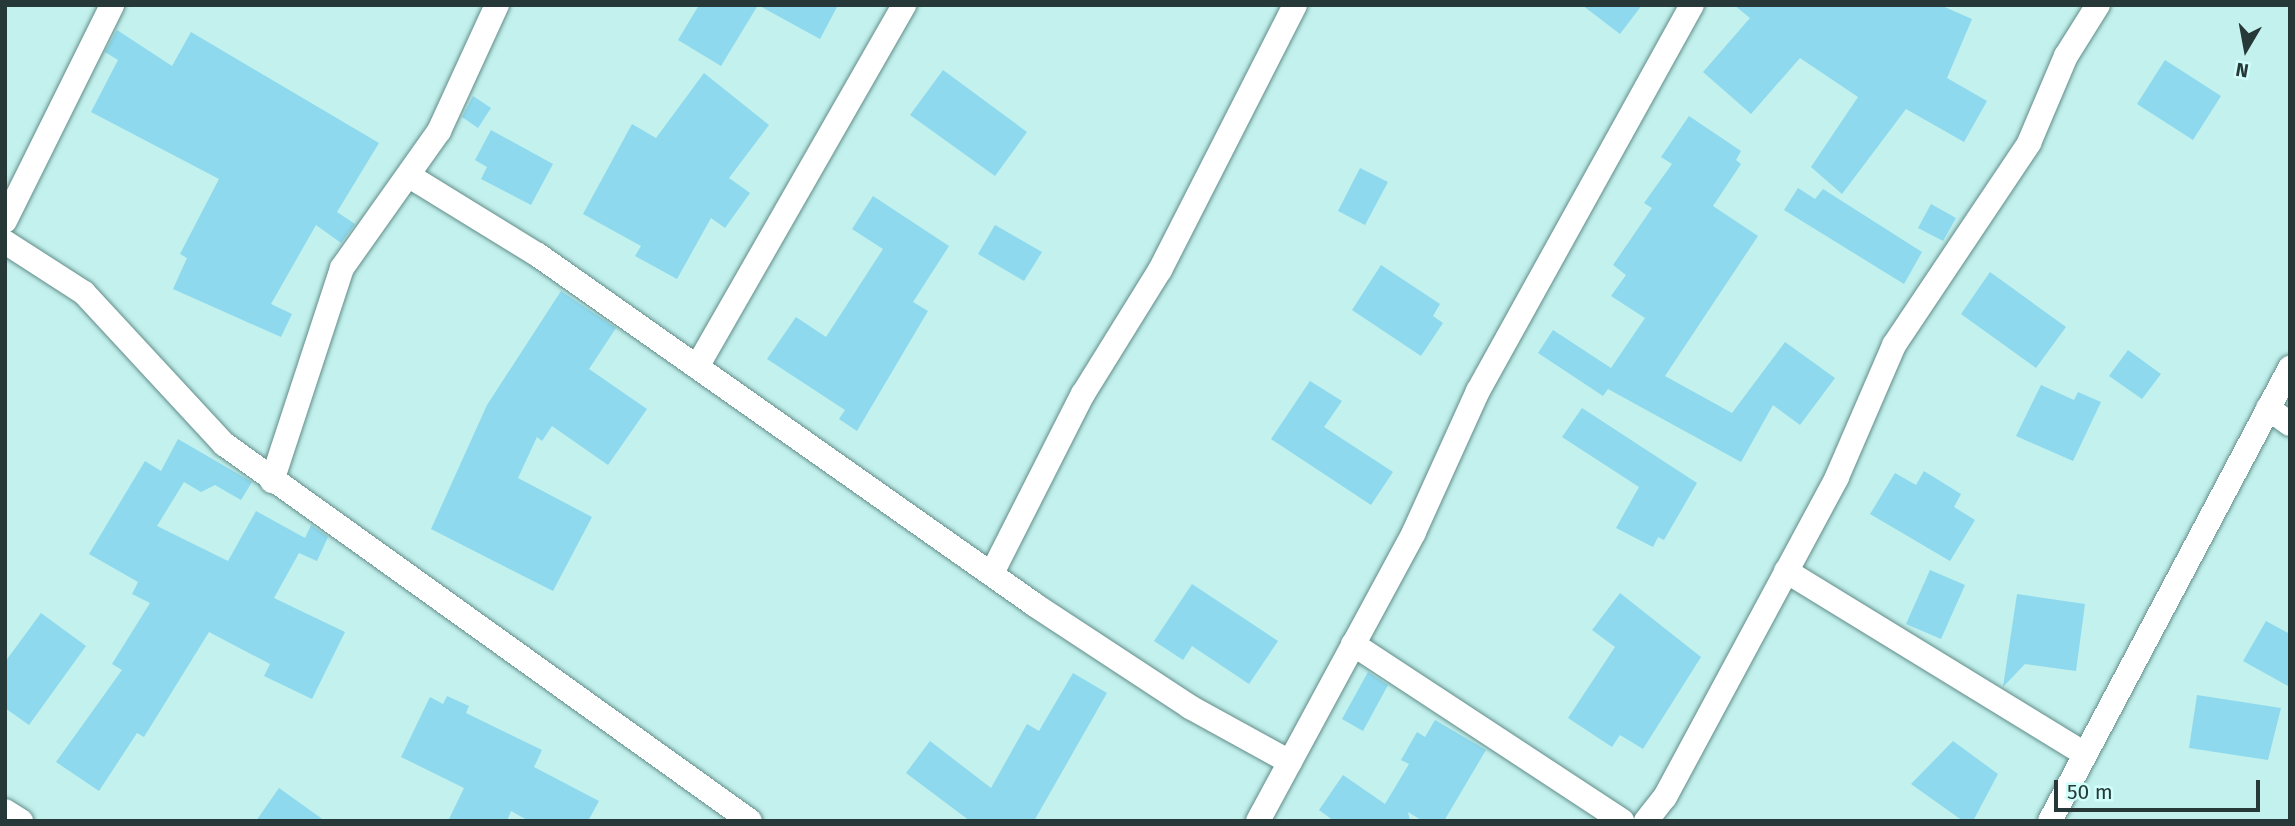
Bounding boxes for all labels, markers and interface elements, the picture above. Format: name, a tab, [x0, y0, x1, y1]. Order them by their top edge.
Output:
north arrow	[2211, 14, 2281, 84]
text: N	[2234, 58, 2250, 83]
scale bar	[2057, 766, 2264, 810]
text: 50 m	[2067, 779, 2113, 805]

